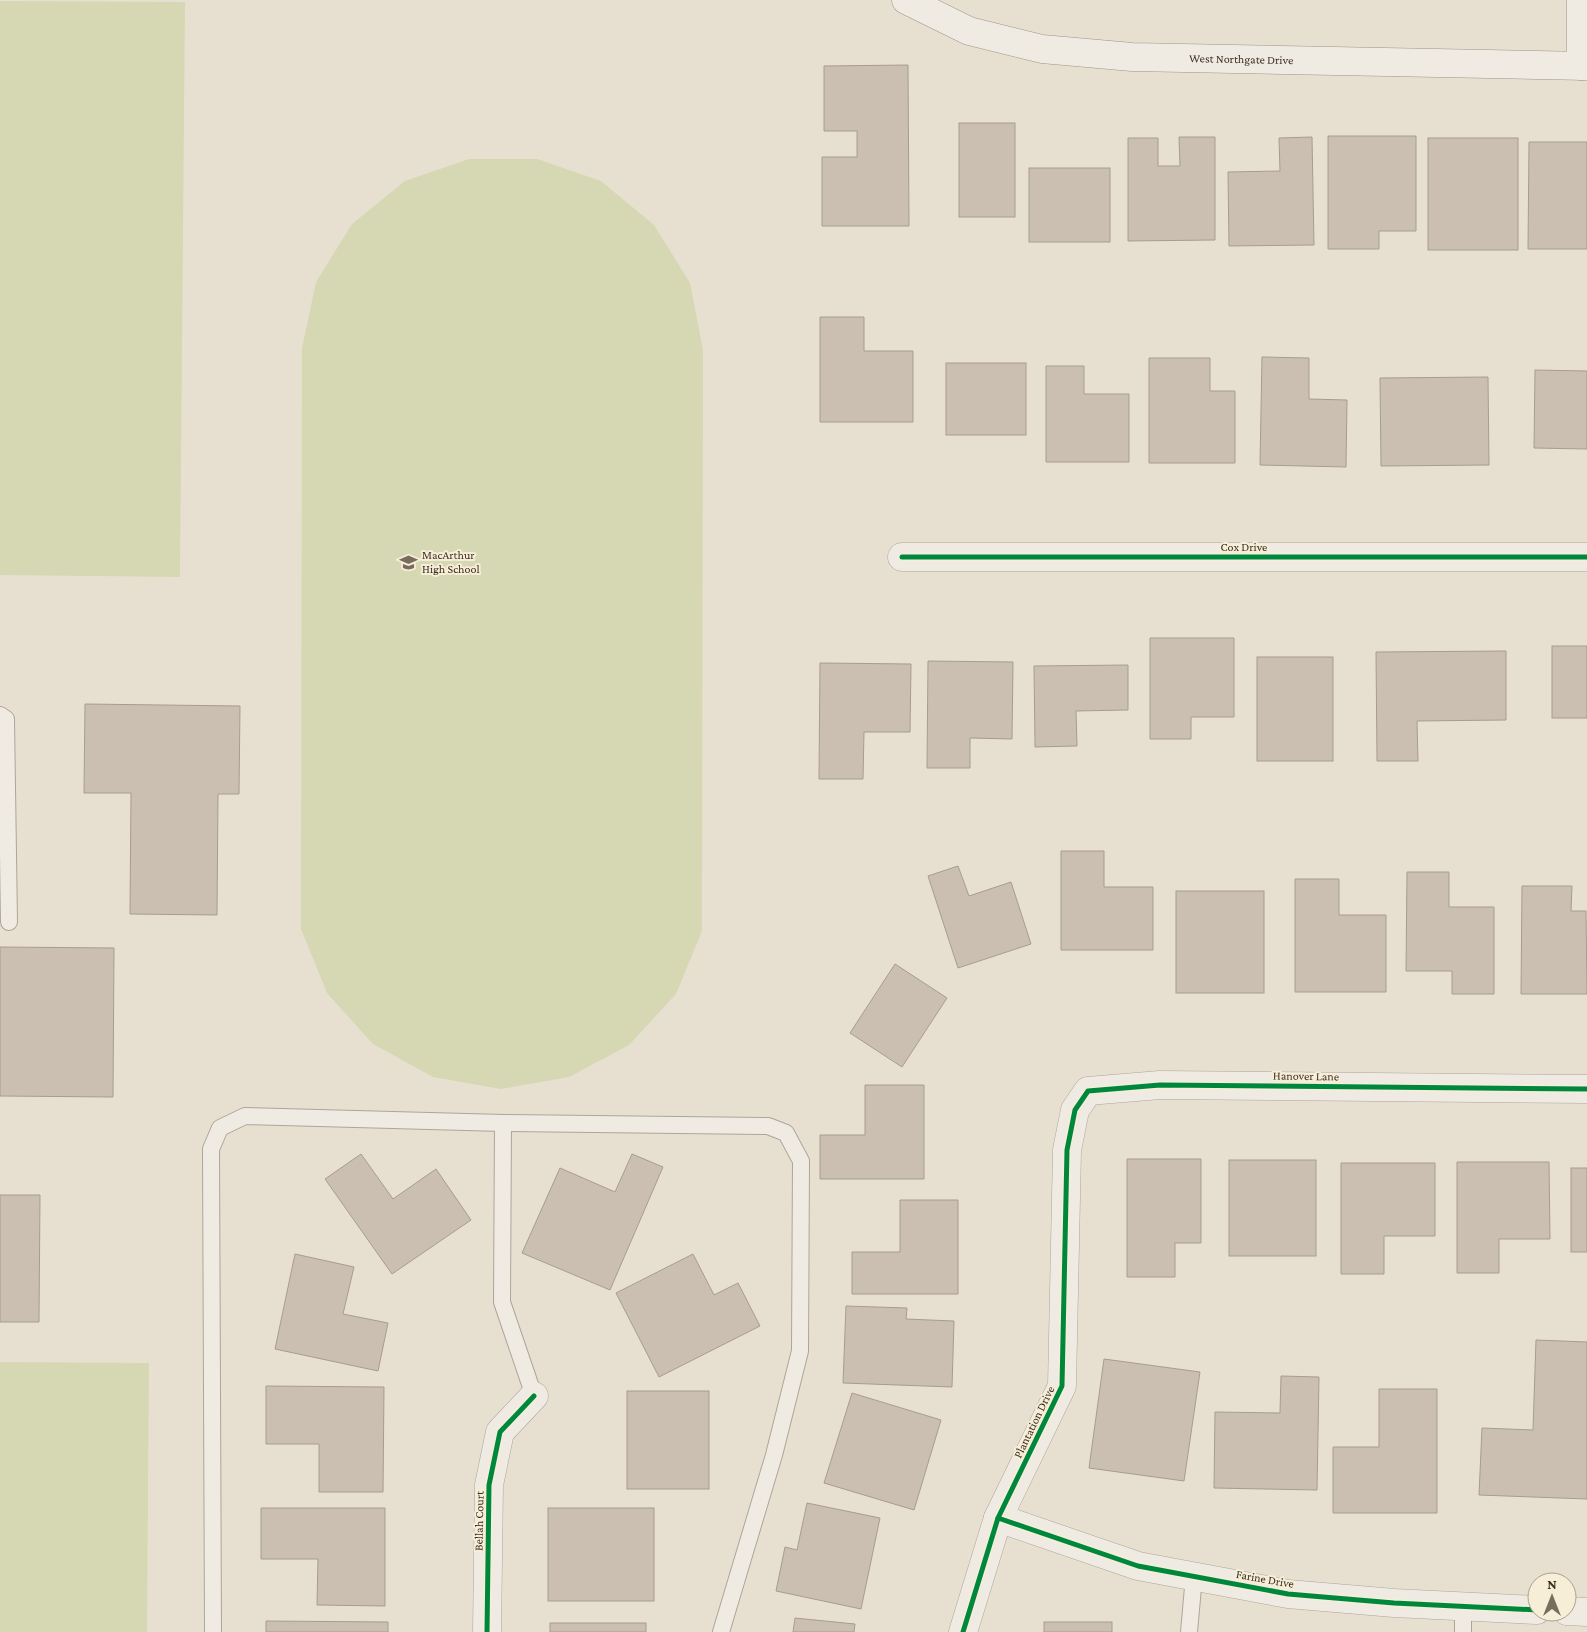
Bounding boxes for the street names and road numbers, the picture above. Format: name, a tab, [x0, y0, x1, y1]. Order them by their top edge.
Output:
street label: West Northgate Drive	[1189, 51, 1293, 67]
street label: Cox Drive	[1221, 540, 1267, 554]
street label: Hanover Lane	[1273, 1068, 1339, 1084]
street label: Plantation Drive	[1010, 1384, 1058, 1460]
street label: Bellah Court	[471, 1490, 487, 1551]
street label: Farine Drive	[1235, 1567, 1295, 1591]

